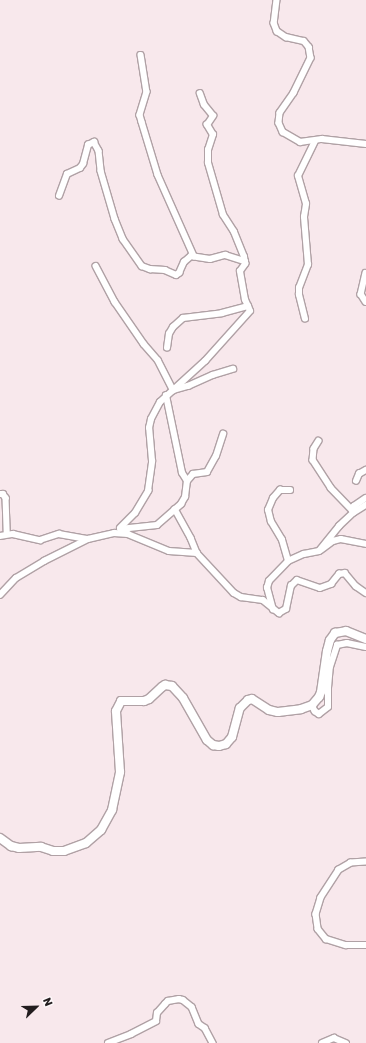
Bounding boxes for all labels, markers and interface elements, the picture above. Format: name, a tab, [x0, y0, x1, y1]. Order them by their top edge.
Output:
north arrow	[16, 987, 56, 1027]
text: N	[40, 996, 55, 1008]

